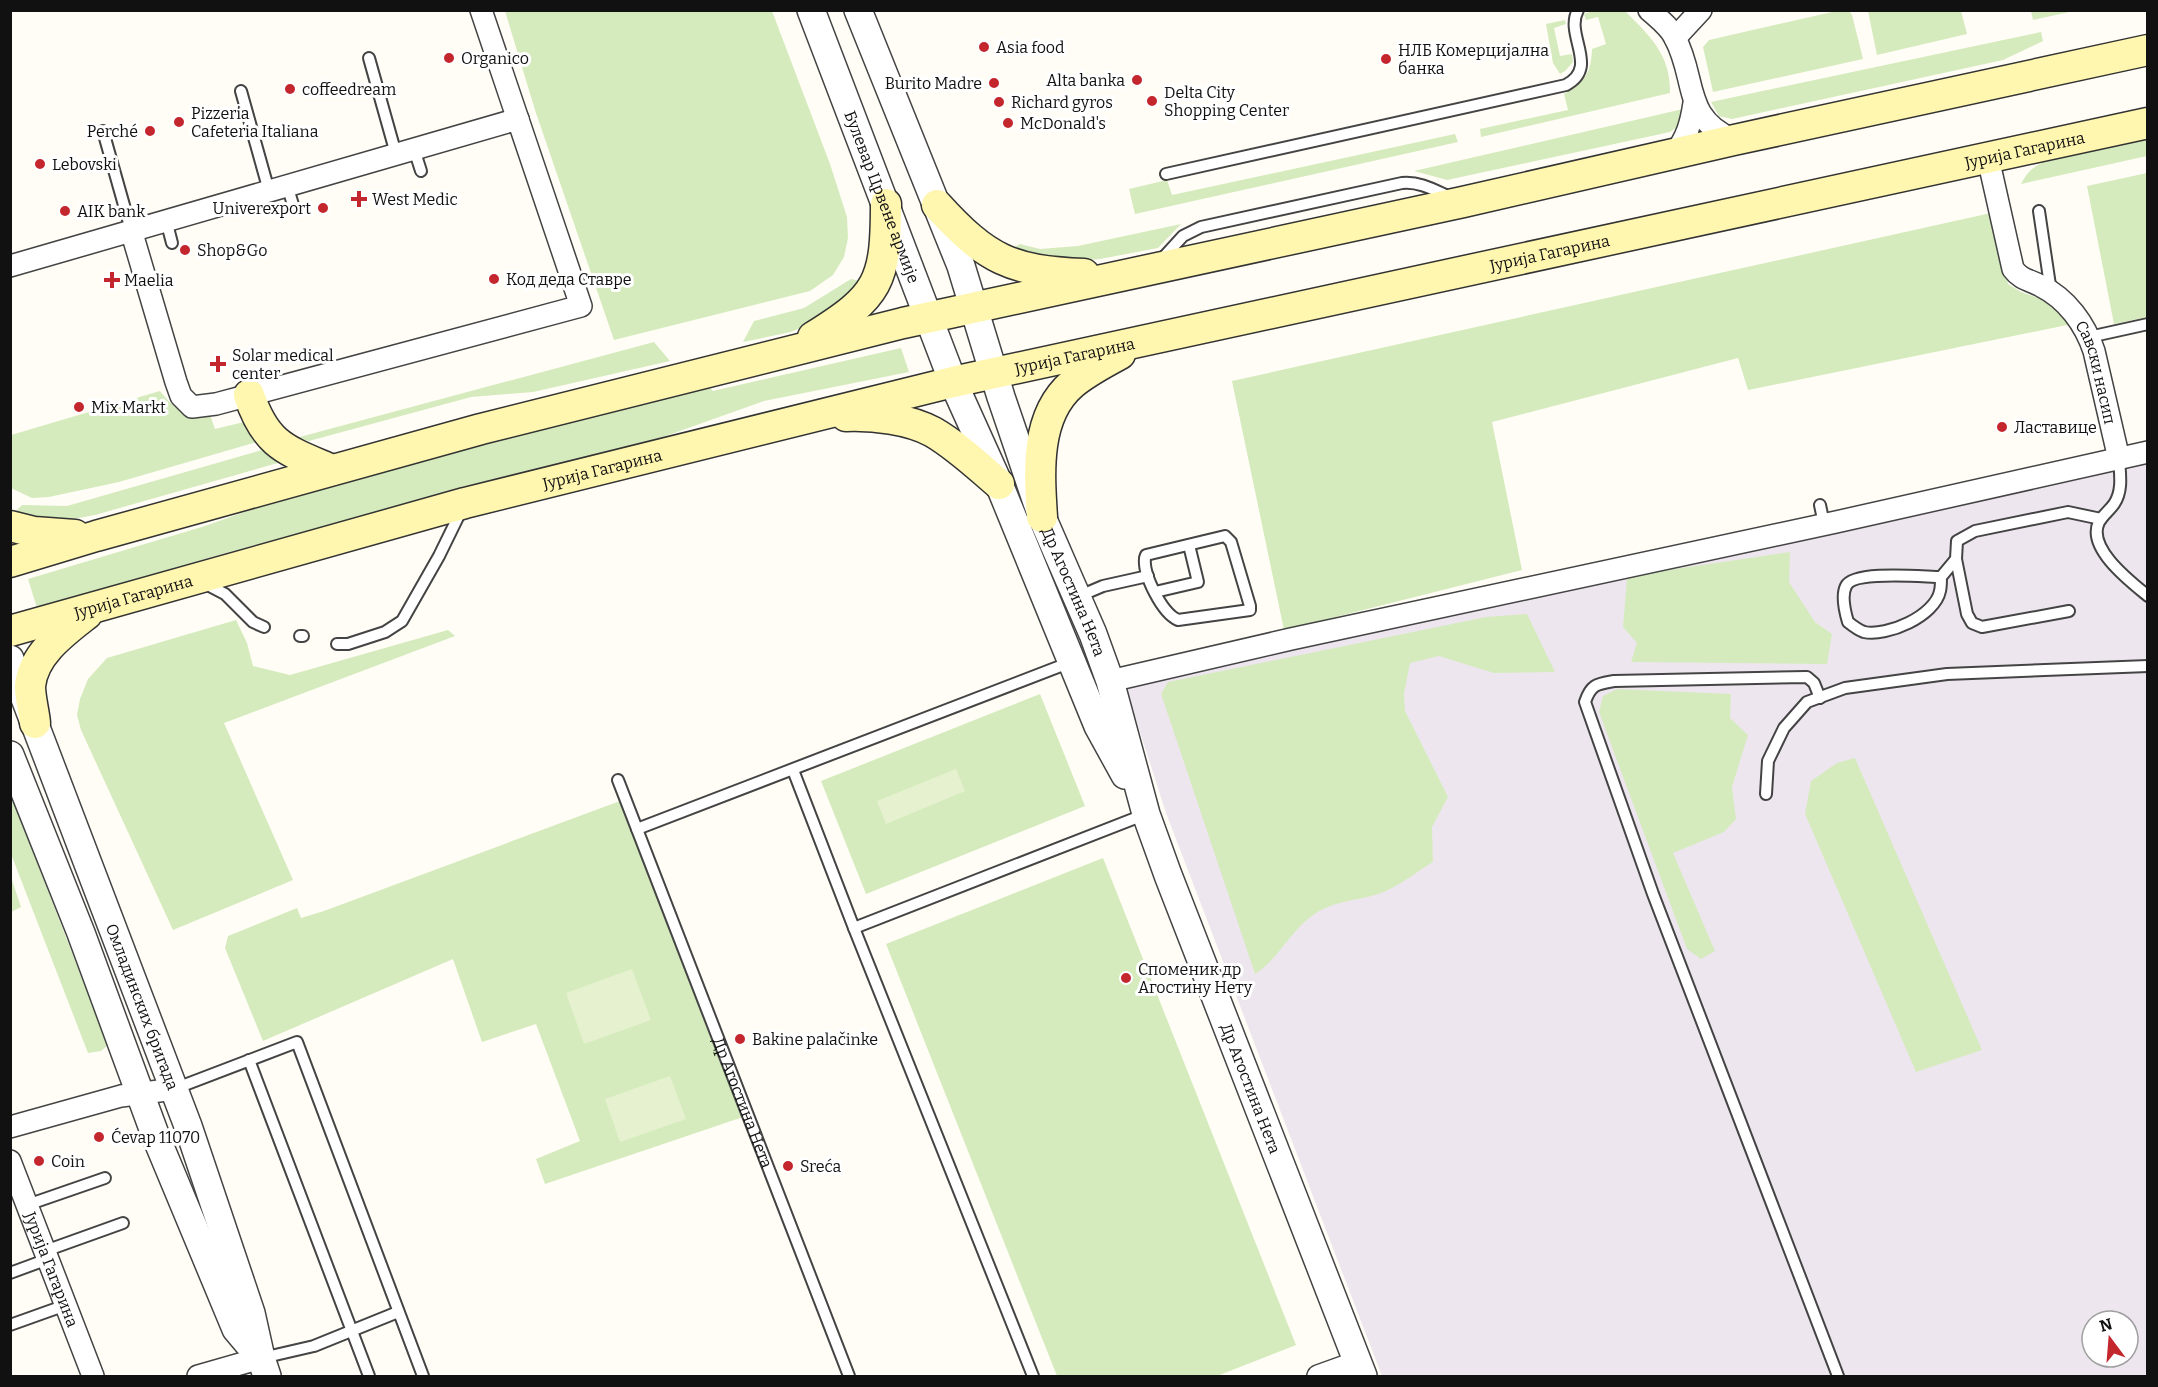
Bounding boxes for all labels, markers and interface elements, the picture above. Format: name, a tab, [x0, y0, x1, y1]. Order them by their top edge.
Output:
place label: Asia food	[996, 38, 1065, 57]
marker: Asia food	[977, 40, 991, 54]
place label: НЛБ Комерцијална банка	[1398, 41, 1549, 78]
place label: Organico	[461, 49, 529, 68]
marker: Organico	[442, 51, 456, 65]
marker: НЛБ Комерцијална банка	[1379, 52, 1393, 66]
place label: Alta banka	[1046, 71, 1125, 90]
marker: Alta banka	[1130, 73, 1144, 87]
place label: Burito Madre	[885, 74, 982, 93]
marker: Burito Madre	[987, 76, 1001, 90]
place label: coffeedream	[302, 80, 396, 99]
marker: coffeedream	[283, 82, 297, 96]
place label: Delta City Shopping Center	[1164, 83, 1289, 120]
place label: Richard gyros	[1011, 93, 1113, 112]
marker: Delta City Shopping Center	[1145, 94, 1159, 108]
marker: Richard gyros	[992, 95, 1006, 109]
place label: Pizzeria Cafeteria Italiana	[191, 104, 319, 141]
street label: Булевар Црвене армије	[841, 108, 924, 286]
place label: McDonald's	[1020, 114, 1106, 133]
marker: Pizzeria Cafeteria Italiana	[172, 115, 186, 129]
marker: McDonald's	[1001, 116, 1015, 130]
place label: Perché	[87, 122, 138, 141]
marker: Perché	[143, 124, 157, 138]
street label: Јурија Гагарина	[1962, 127, 2087, 172]
place label: Lebovski	[52, 155, 117, 174]
marker: Lebovski	[33, 157, 47, 171]
marker: West Medic	[350, 190, 368, 208]
place label: West Medic	[372, 190, 458, 209]
place label: Univerexport	[212, 199, 311, 218]
marker: Univerexport	[316, 201, 330, 215]
place label: AIK bank	[77, 202, 145, 221]
marker: AIK bank	[58, 204, 72, 218]
street label: Јурија Гагарина	[1487, 230, 1612, 275]
place label: Shop&Go	[197, 241, 267, 260]
marker: Shop&Go	[178, 243, 192, 257]
place label: Код деда Ставре	[506, 270, 632, 289]
place label: Maelia	[124, 271, 174, 290]
marker: Код деда Ставре	[487, 272, 501, 286]
marker: Maelia	[105, 273, 119, 287]
street label: Савски насип	[2072, 317, 2120, 426]
street label: Јурија Гагарина	[1012, 333, 1137, 378]
place label: Solar medical center	[232, 346, 334, 383]
marker: Solar medical center	[209, 355, 227, 373]
place label: Mix Markt	[91, 398, 166, 417]
marker: Mix Markt	[72, 400, 86, 414]
place label: Ластавице	[2014, 418, 2097, 437]
marker: Ластавице	[1995, 420, 2009, 434]
street label: Јурија Гагарина	[540, 445, 664, 493]
street label: Др Агостина Нета	[1038, 524, 1110, 659]
street label: Јурија Гагарина	[71, 571, 195, 622]
street label: Омладинских бригада	[102, 921, 183, 1093]
place label: Споменик др Агостину Нету	[1138, 960, 1253, 997]
marker: Споменик др Агостину Нету	[1119, 971, 1133, 985]
street label: Др Агостина Нета	[1217, 1021, 1285, 1156]
place label: Bakine palačinke	[752, 1030, 878, 1049]
marker: Bakine palačinke	[733, 1032, 747, 1046]
street label: Др Агостина Нета	[709, 1035, 777, 1171]
place label: Ćevap 11070	[111, 1127, 200, 1147]
marker: Ćevap 11070	[92, 1130, 106, 1144]
place label: Coin	[51, 1152, 85, 1171]
marker: Coin	[32, 1154, 46, 1168]
place label: Sreća	[800, 1157, 841, 1176]
marker: Sreća	[781, 1159, 795, 1173]
street label: Јурија Гагарина	[21, 1208, 83, 1330]
north arrow	[2080, 1309, 2140, 1369]
text: N	[2097, 1314, 2115, 1336]

